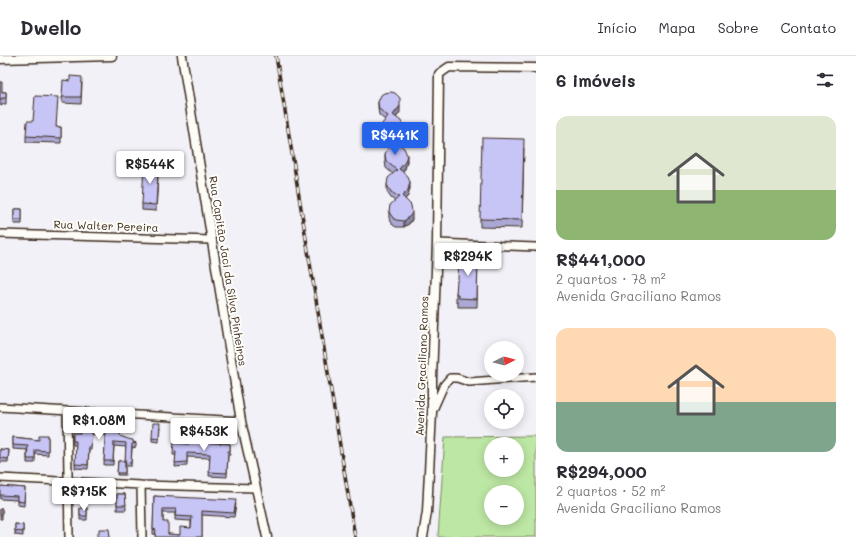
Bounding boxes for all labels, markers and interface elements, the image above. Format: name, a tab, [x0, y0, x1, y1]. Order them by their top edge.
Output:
text: Dwello	[20, 15, 81, 40]
text: Início	[597, 18, 637, 37]
text: Mapa	[659, 18, 696, 37]
text: Sobre	[718, 18, 759, 37]
text: Contato	[781, 18, 836, 37]
text: 6 imóveis	[556, 69, 636, 91]
icon: filters	[814, 69, 836, 91]
pin: R$441K	[362, 122, 428, 156]
text: R$441K	[371, 126, 419, 143]
icon: home	[660, 142, 732, 214]
pin: R$544K	[117, 151, 183, 185]
text: R$544K	[125, 155, 175, 172]
street label: Rua Capitão Jaci da Silva Pinheiros	[206, 175, 251, 367]
street label: Rua Walter Pereira	[53, 216, 159, 235]
pin: R$294K	[435, 243, 501, 277]
text: R$294K	[444, 247, 492, 264]
text: R$441,000	[556, 248, 645, 270]
text: 2 quartos · 78 m²	[556, 270, 666, 287]
text: Avenida Graciliano Ramos	[556, 287, 721, 304]
street label: Avenida Graciliano Ramos	[412, 296, 431, 436]
north arrow	[484, 341, 524, 381]
map controls	[484, 341, 524, 525]
icon: home	[660, 354, 732, 426]
button: locate	[484, 389, 524, 429]
pin: R$1.08M	[62, 407, 136, 441]
text: R$1.08M	[72, 411, 126, 428]
pin: R$453K	[171, 418, 237, 452]
text: R$453K	[179, 422, 229, 439]
button: +	[484, 437, 524, 477]
text: R$294,000	[556, 460, 647, 482]
pin: R$715K	[51, 478, 117, 512]
text: R$715K	[61, 482, 107, 499]
text: 2 quartos · 52 m²	[556, 482, 665, 499]
button: −	[484, 485, 524, 525]
text: Avenida Graciliano Ramos	[556, 499, 721, 516]

